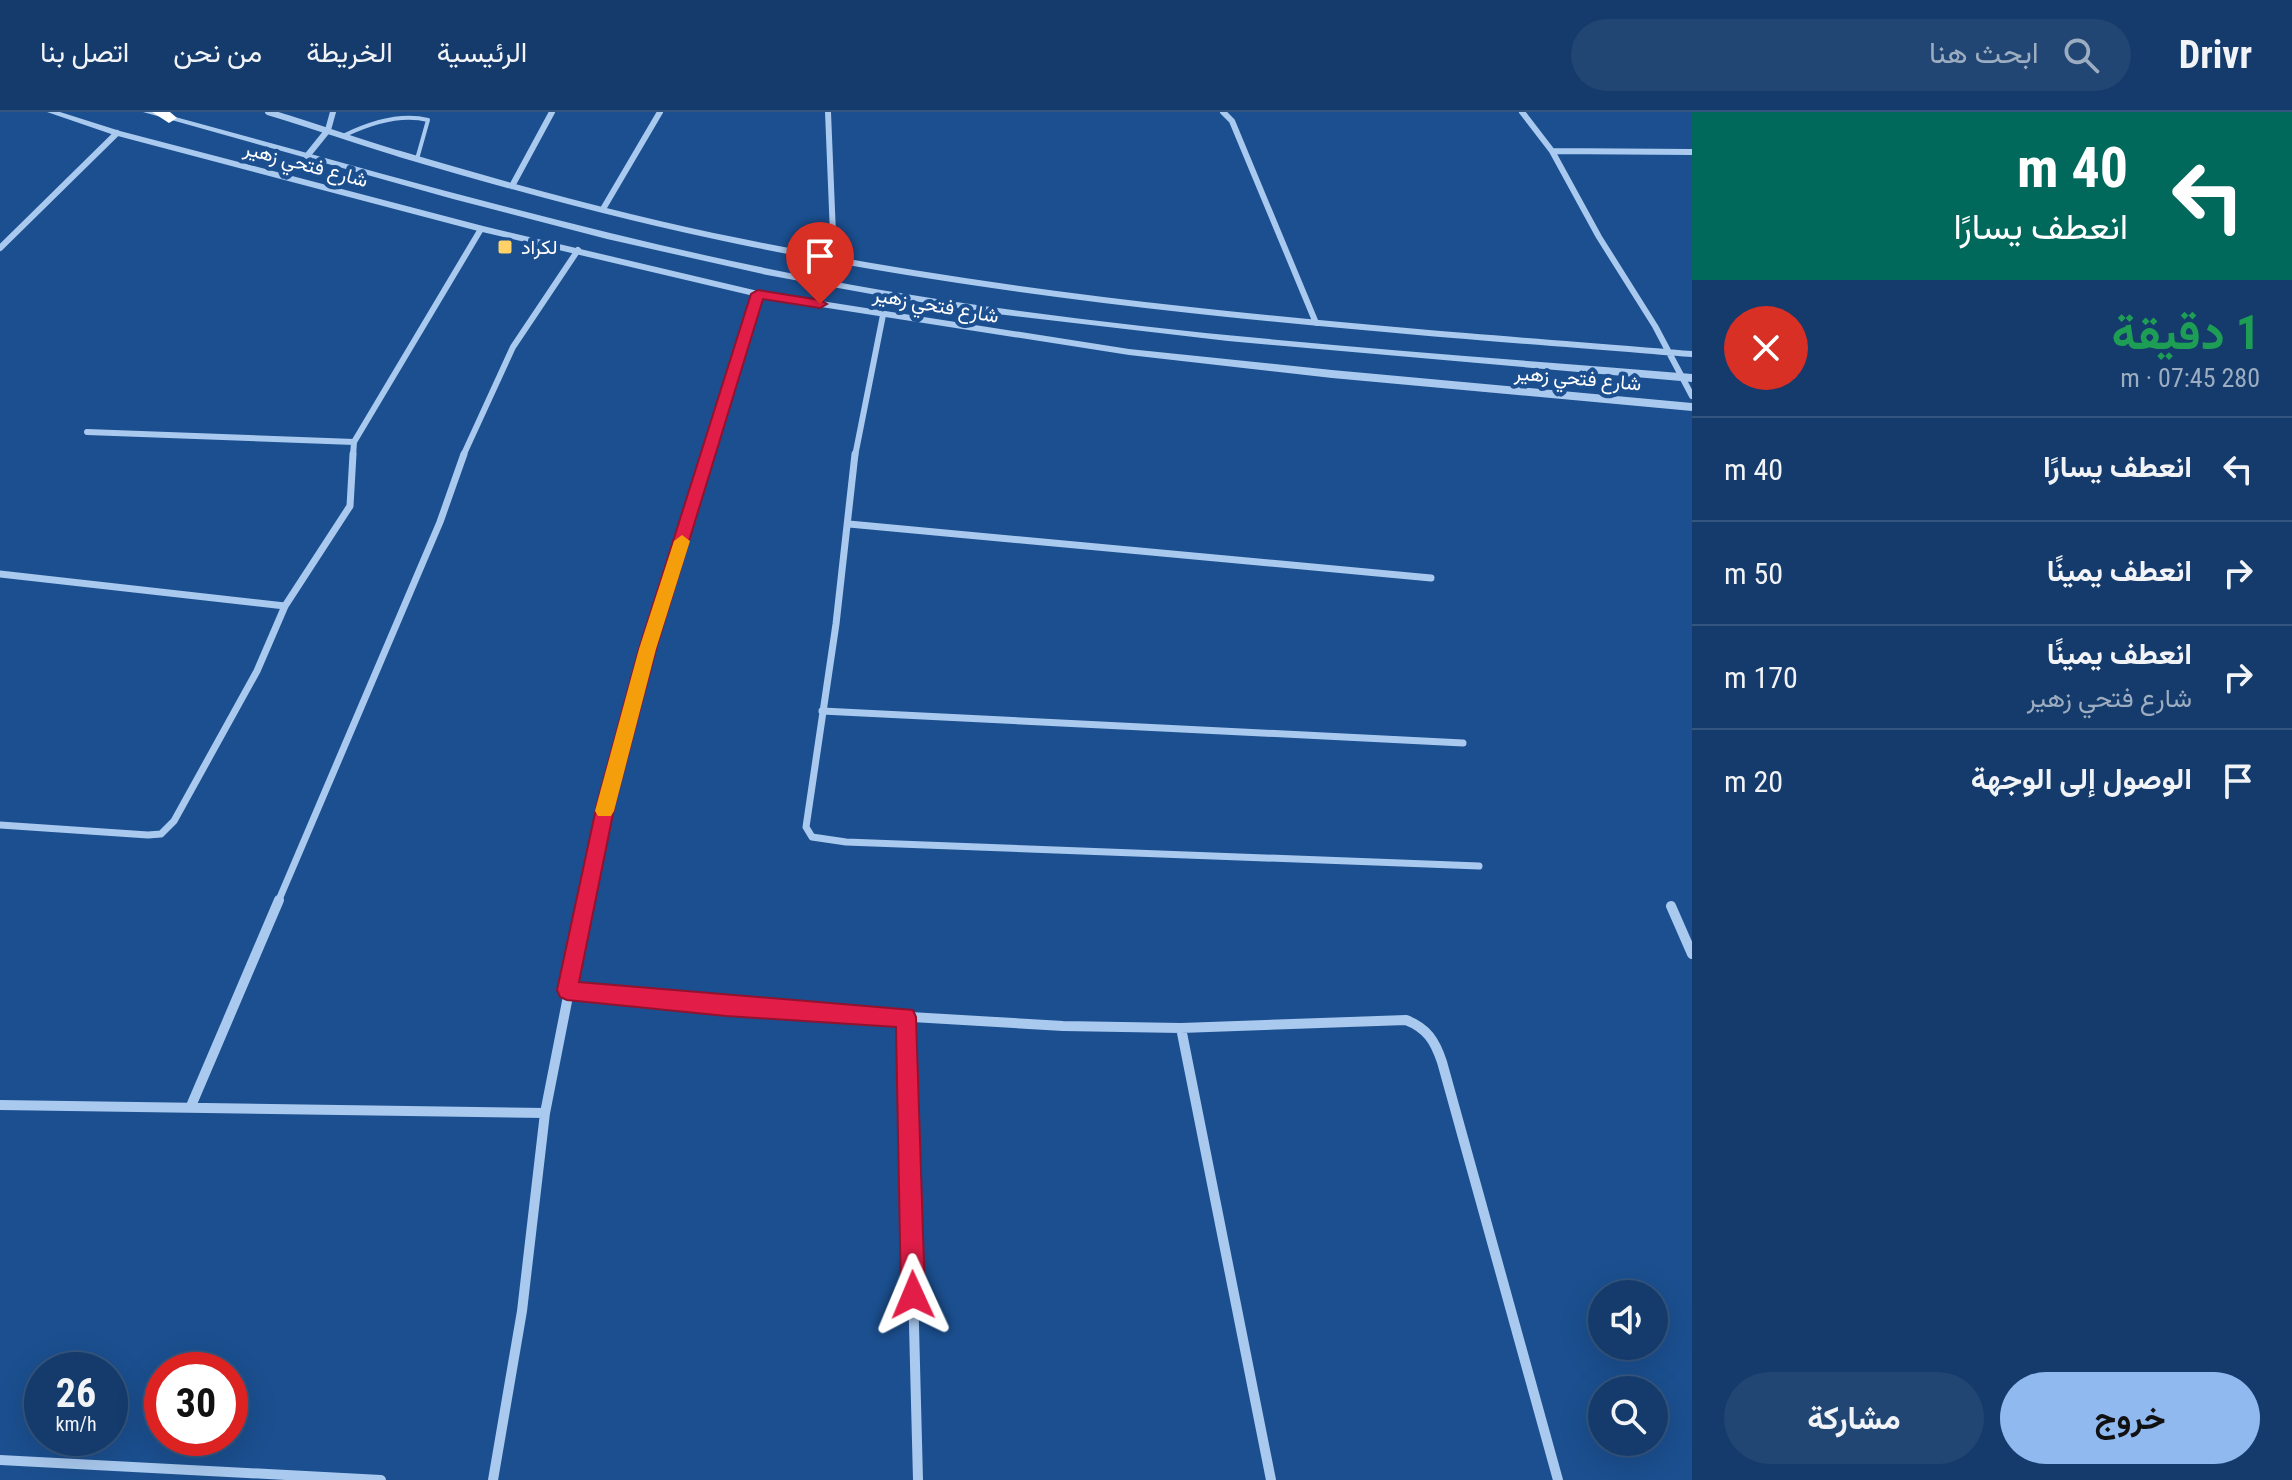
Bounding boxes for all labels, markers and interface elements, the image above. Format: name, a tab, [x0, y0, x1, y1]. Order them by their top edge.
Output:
search box	[1571, 19, 2131, 91]
icon: search	[2059, 33, 2103, 77]
text: Drivr	[2179, 33, 2252, 77]
text: ابحث هنا	[1929, 35, 2039, 70]
text: اتصل بنا	[40, 36, 129, 69]
text: من نحن	[173, 36, 262, 69]
text: الخريطة	[306, 36, 393, 69]
text: الرئيسية	[437, 36, 527, 69]
text: 40 m	[2017, 135, 2128, 201]
street label: شارع فتحي زهير	[239, 136, 371, 197]
icon: left	[2156, 144, 2260, 248]
text: انعطف يسارًا	[1954, 206, 2128, 248]
pin	[786, 222, 854, 304]
icon: arrive	[798, 234, 842, 278]
place label: لكراد	[521, 235, 558, 260]
marker: لكراد	[496, 238, 514, 256]
street label: شارع فتحي زهير	[869, 282, 1001, 333]
text: 1 دقيقة	[2111, 304, 2260, 361]
button: close	[1724, 306, 1808, 390]
street label: شارع فتحي زهير	[1512, 360, 1642, 400]
text: 280 m · 07:45	[2120, 363, 2260, 393]
icon: left	[2216, 447, 2260, 491]
text: انعطف يسارًا	[2043, 449, 2192, 484]
text: 40 m	[1724, 452, 1783, 487]
icon: right	[2216, 551, 2260, 595]
text: انعطف يمينًا	[2047, 553, 2192, 588]
text: 50 m	[1724, 556, 1783, 591]
text: انعطف يمينًا	[2047, 636, 2192, 671]
icon: right	[2216, 655, 2260, 699]
text: 170 m	[1724, 660, 1798, 695]
text: شارع فتحي زهير	[2027, 683, 2192, 713]
icon: arrive	[2216, 759, 2260, 803]
text: الوصول إلى الوجهة	[1971, 761, 2192, 796]
text: 20 m	[1724, 764, 1783, 799]
position arrow	[871, 1253, 955, 1337]
map controls	[1588, 1280, 1668, 1456]
button: sound	[1588, 1280, 1668, 1360]
speed limit sign: 30	[144, 1352, 248, 1456]
text: 26	[56, 1370, 96, 1417]
button: مشاركة	[1724, 1372, 1984, 1464]
button: خروج	[2000, 1372, 2260, 1464]
button: search	[1588, 1376, 1668, 1456]
text: km/h	[55, 1412, 97, 1436]

